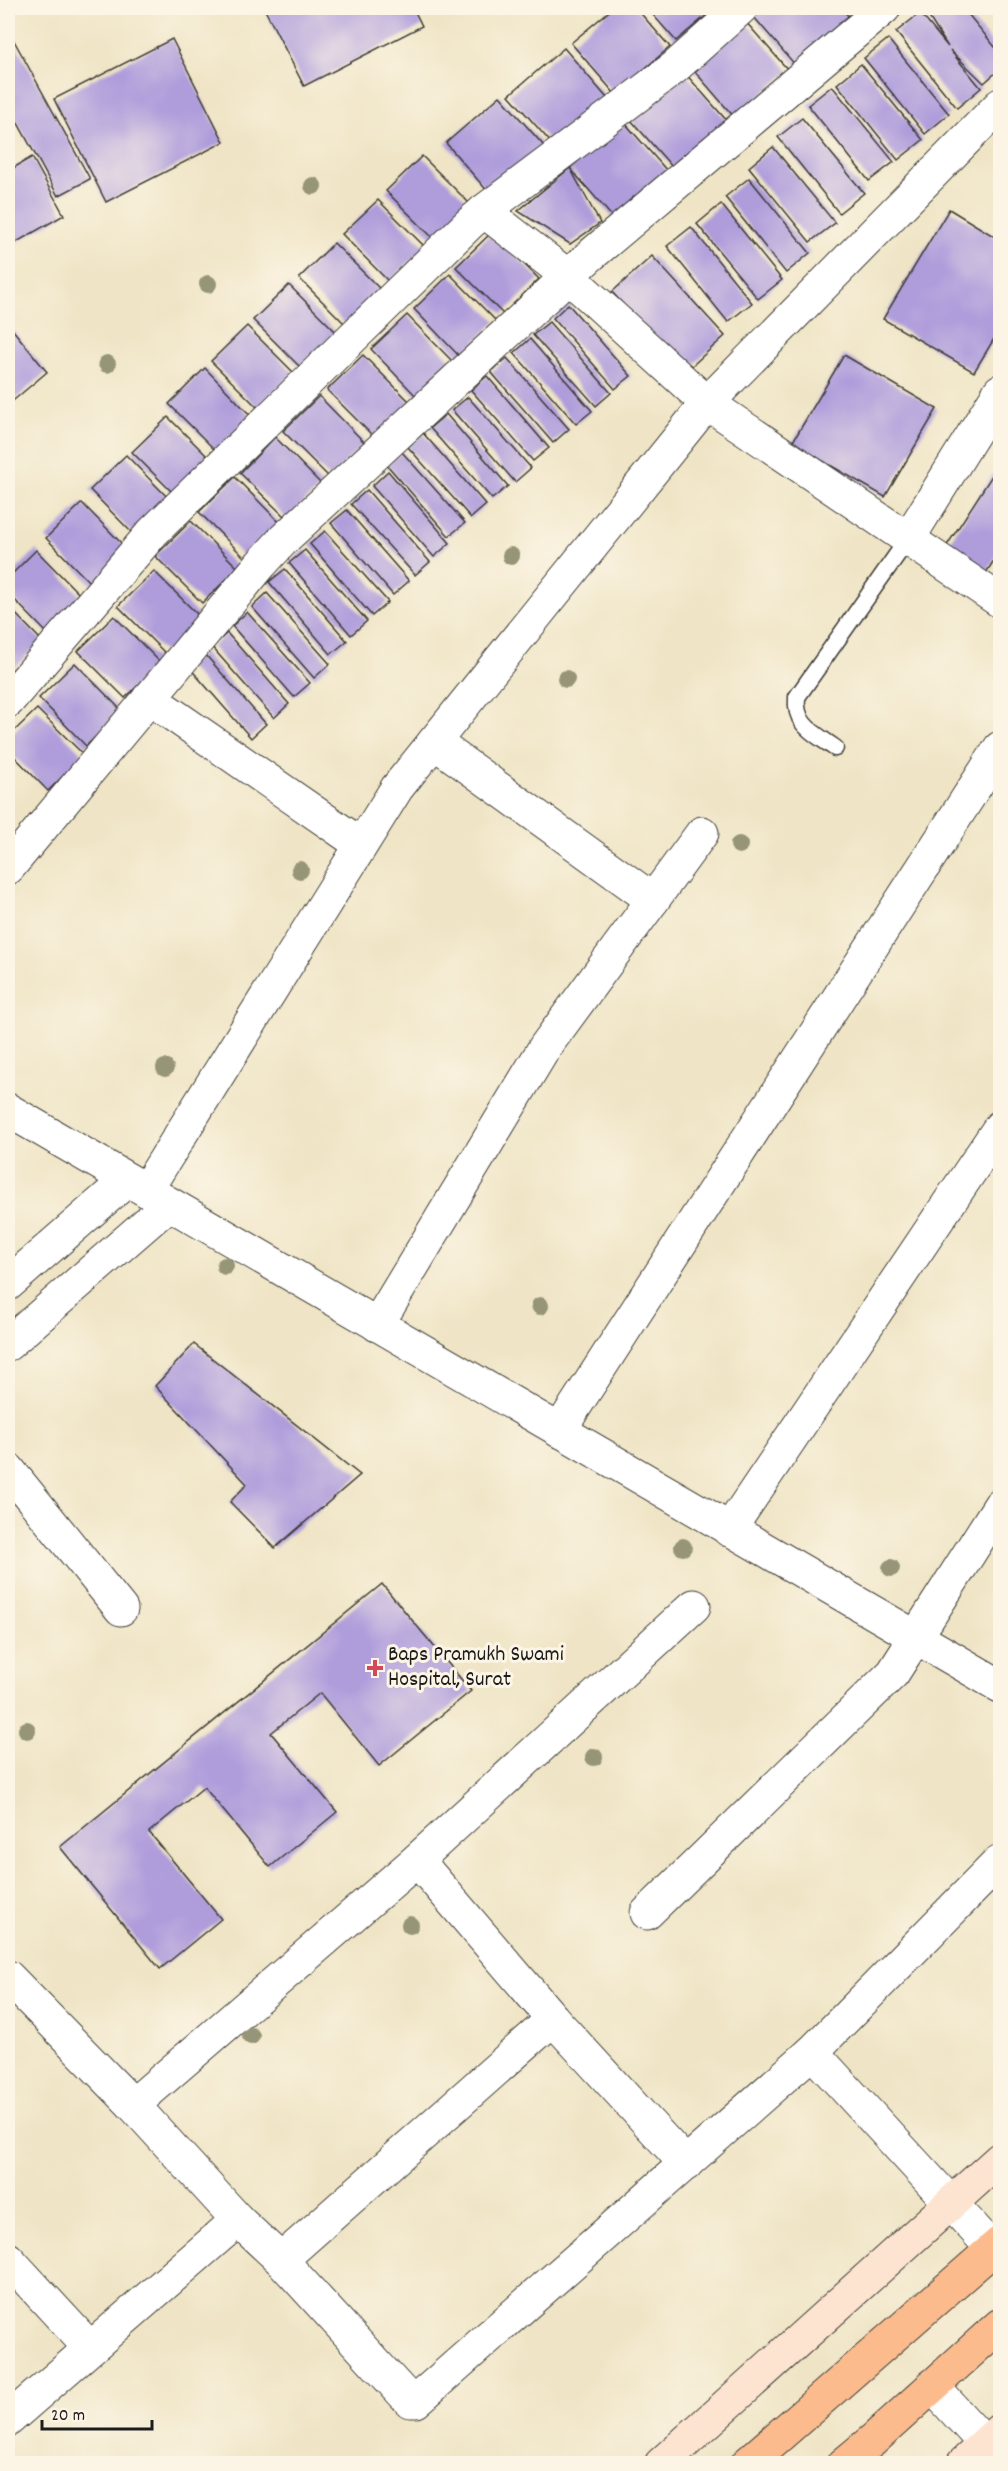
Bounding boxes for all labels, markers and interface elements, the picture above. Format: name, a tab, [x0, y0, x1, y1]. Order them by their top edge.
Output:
place label: Baps Pramukh Swami Hospital, Surat	[388, 1640, 564, 1696]
marker: Baps Pramukh Swami Hospital, Surat	[366, 1659, 384, 1677]
scale bar	[42, 2393, 152, 2431]
text: 20 m	[51, 2404, 85, 2429]

